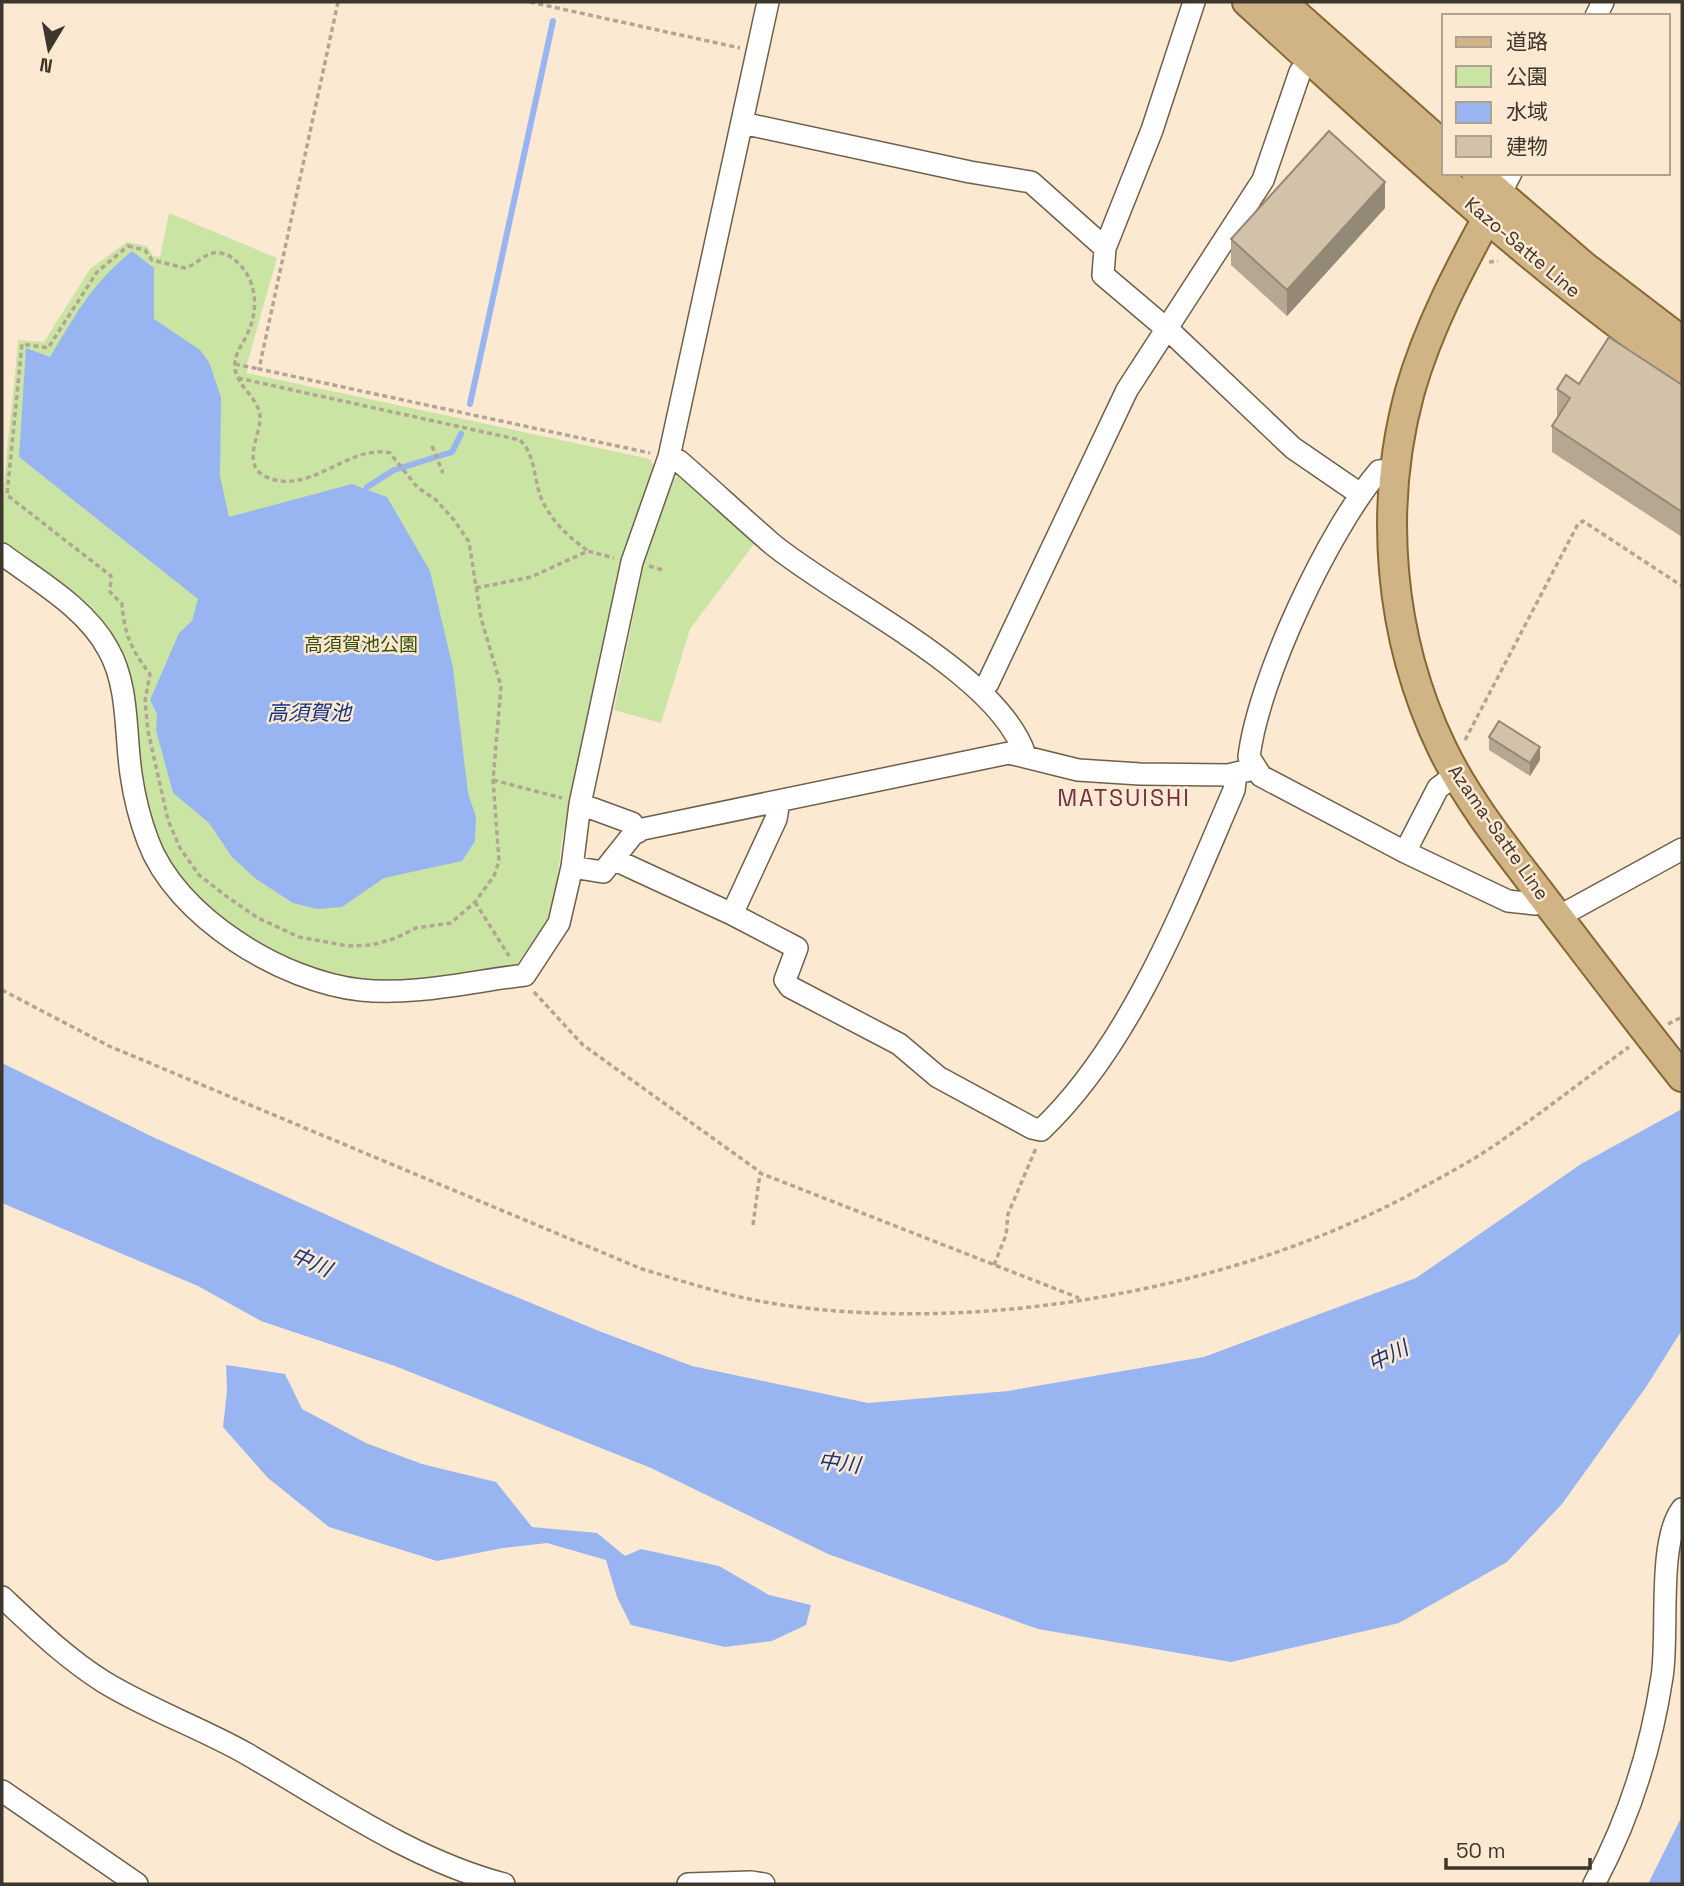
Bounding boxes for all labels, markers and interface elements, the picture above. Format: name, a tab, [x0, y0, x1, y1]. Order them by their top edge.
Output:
north arrow	[14, 14, 84, 84]
legend	[1442, 14, 1670, 175]
text: 道路	[1506, 28, 1548, 55]
text: N	[38, 52, 55, 79]
text: 公園	[1506, 63, 1548, 90]
text: 水域	[1506, 98, 1548, 125]
text: 建物	[1506, 133, 1548, 160]
street label: Kazo-Satte Line	[1460, 192, 1586, 303]
park label: 高須賀池公園	[304, 632, 418, 657]
water label: 高須賀池	[267, 699, 353, 726]
street label: Azama-Satte Line	[1442, 760, 1555, 905]
district label: MATSUISHI	[1057, 783, 1191, 813]
water label: 中川	[287, 1241, 338, 1283]
water label: 中川	[1363, 1333, 1414, 1377]
water label: 中川	[817, 1447, 864, 1479]
scale bar	[1446, 1826, 1590, 1870]
text: 50 m	[1456, 1837, 1506, 1864]

